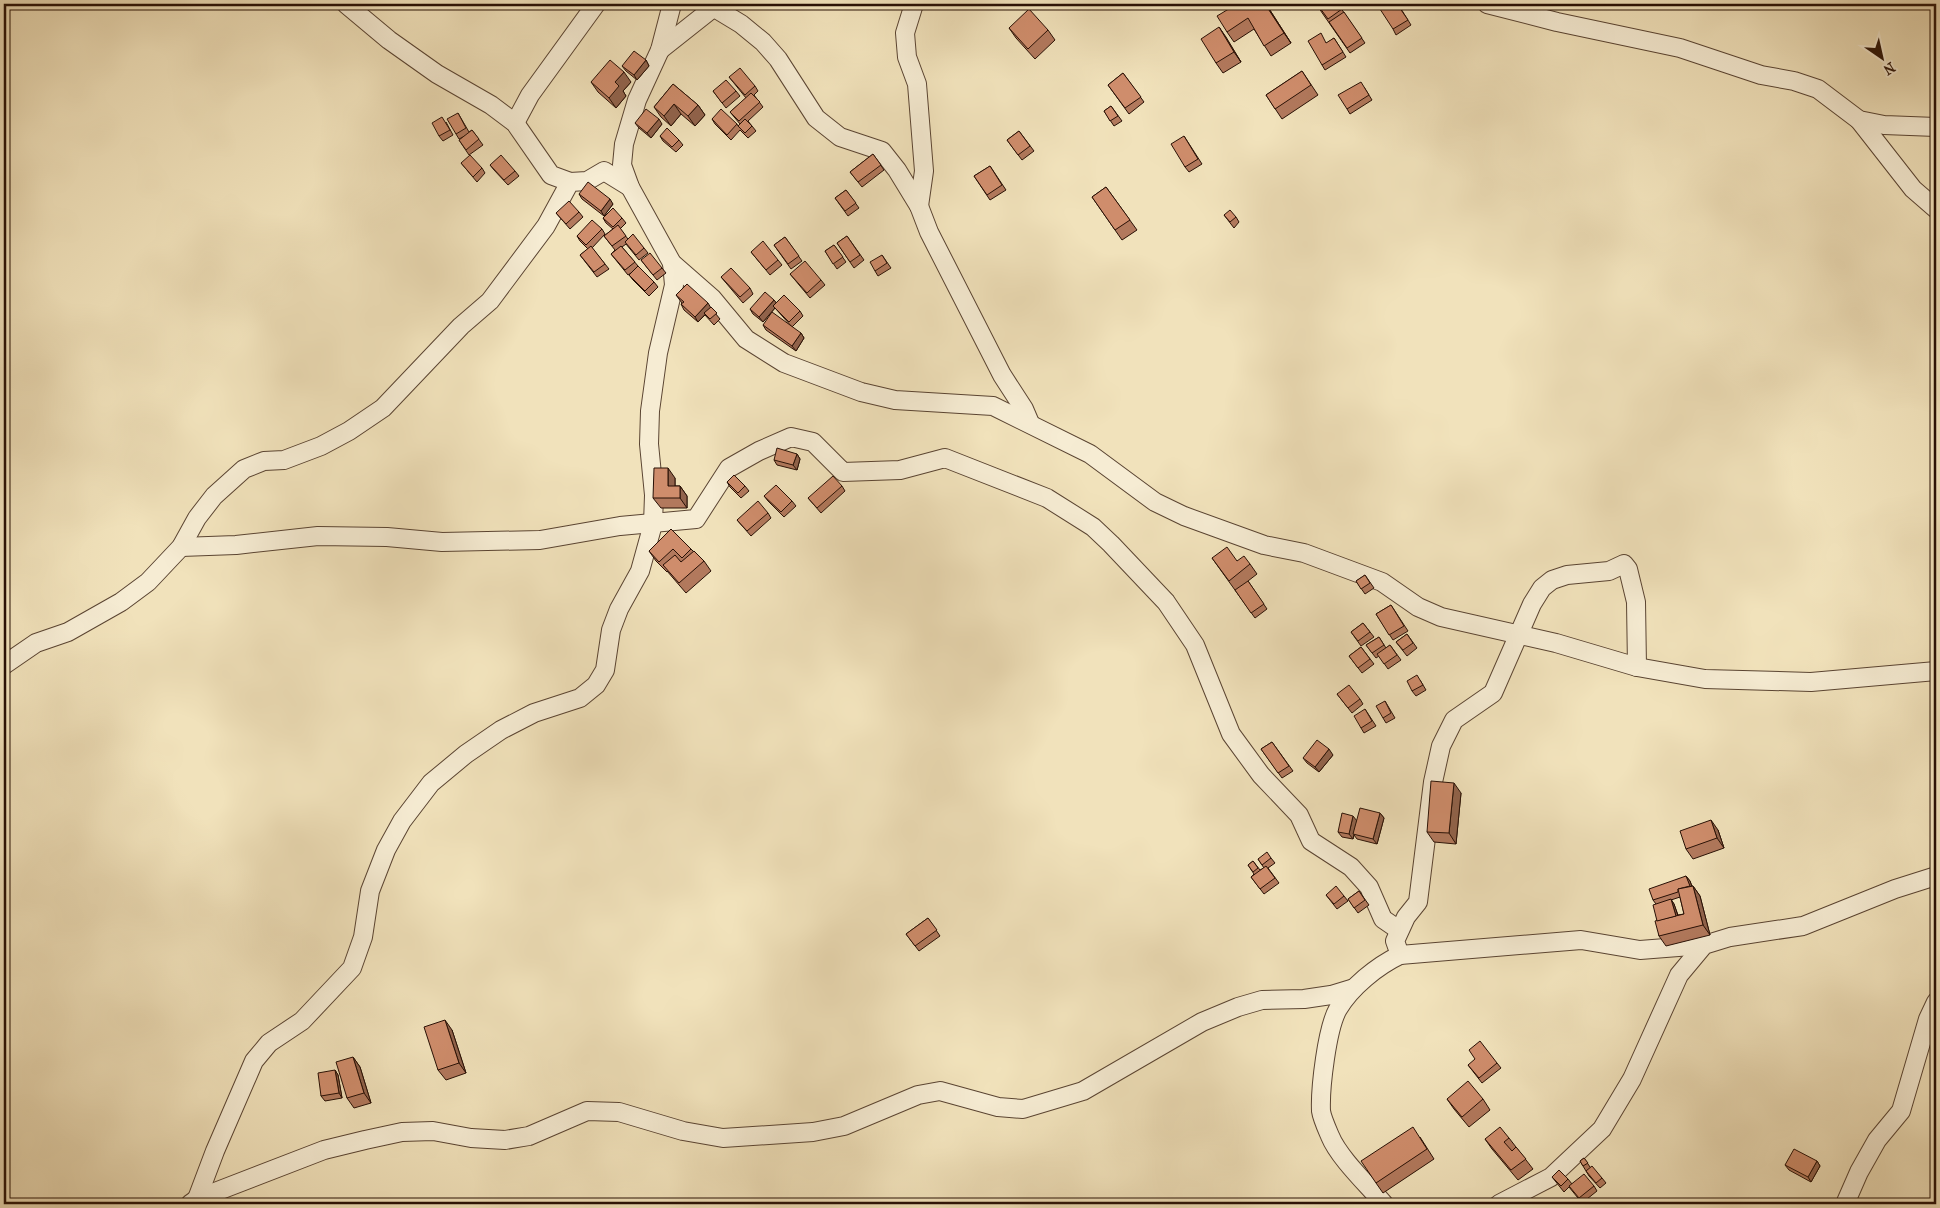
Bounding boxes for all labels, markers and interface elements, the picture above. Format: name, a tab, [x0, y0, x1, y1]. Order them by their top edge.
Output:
north arrow	[1858, 32, 1908, 82]
text: N	[1880, 58, 1898, 79]

